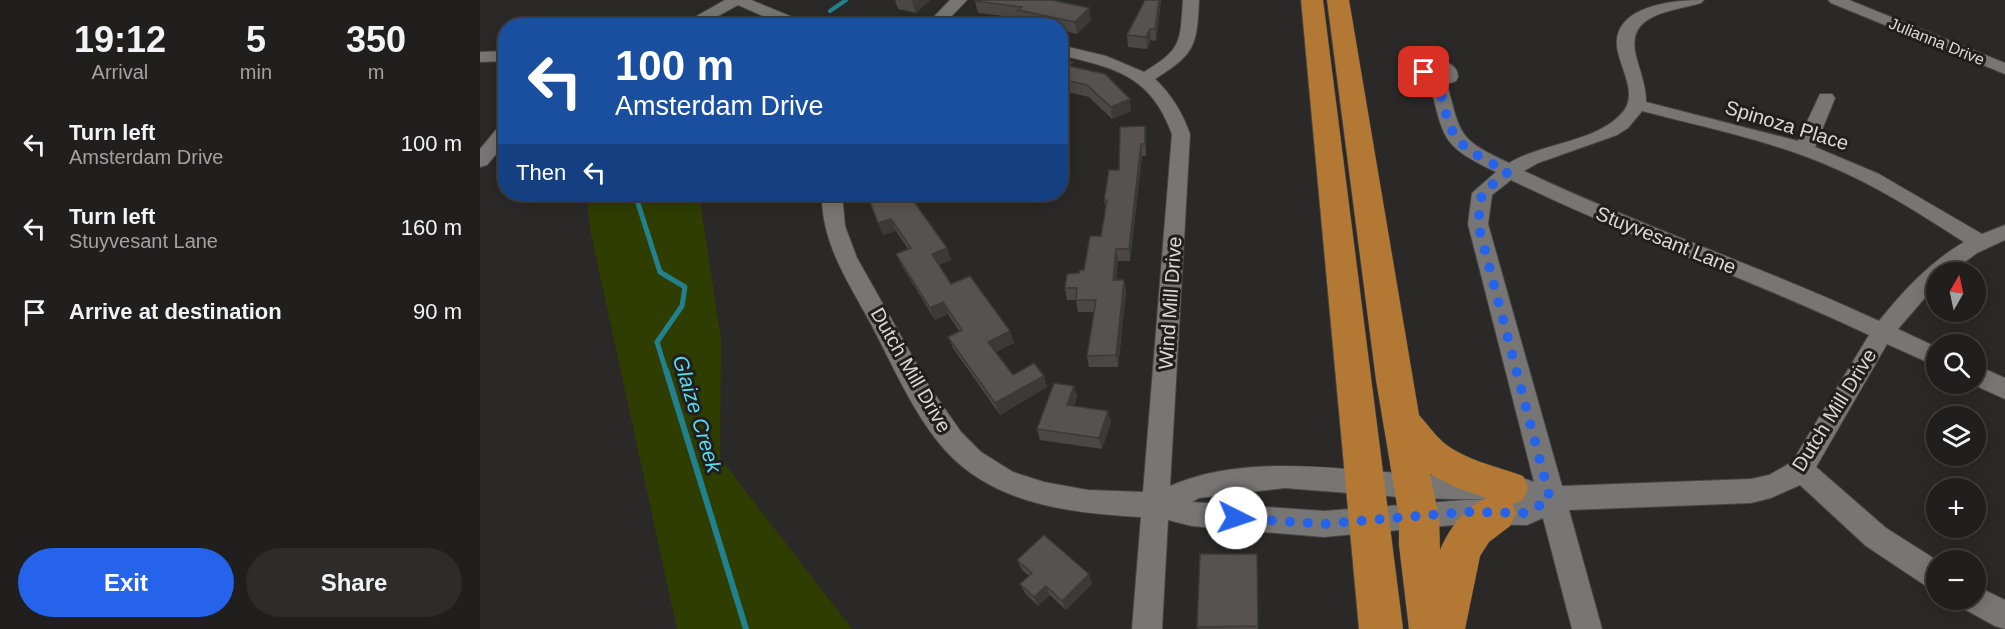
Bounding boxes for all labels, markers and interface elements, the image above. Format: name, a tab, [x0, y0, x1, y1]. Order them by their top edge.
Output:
street label: Julianna Drive	[1887, 15, 1987, 68]
text: 19:12	[74, 19, 166, 60]
text: 5	[246, 19, 266, 60]
text: 350	[346, 19, 406, 60]
icon: left	[516, 42, 594, 120]
text: 100 m	[615, 42, 734, 89]
pin	[1398, 46, 1449, 97]
icon: arrive	[1407, 55, 1440, 88]
text: Arrival	[92, 61, 148, 83]
text: min	[240, 61, 272, 83]
text: m	[368, 61, 384, 83]
text: Amsterdam Drive	[615, 91, 824, 121]
street label: Spinoza Place	[1723, 96, 1851, 154]
text: Turn left	[69, 120, 155, 145]
icon: left	[18, 128, 51, 161]
text: 100 m	[401, 131, 462, 156]
text: Amsterdam Drive	[69, 146, 223, 168]
icon: left	[578, 156, 611, 189]
text: Then	[516, 160, 566, 185]
street label: Stuyvesant Lane	[1593, 202, 1739, 278]
text: Turn left	[69, 204, 155, 229]
icon: left	[18, 212, 51, 245]
text: 160 m	[401, 215, 462, 240]
text: Stuyvesant Lane	[69, 230, 218, 252]
street label: Wind Mill Drive	[1154, 236, 1186, 370]
north arrow	[1926, 262, 1986, 322]
map controls	[1926, 262, 1986, 610]
icon: arrive	[18, 296, 51, 329]
text: Arrive at destination	[69, 299, 282, 324]
text: 90 m	[413, 299, 462, 324]
street label: Dutch Mill Drive	[866, 304, 956, 436]
button: search	[1926, 334, 1986, 394]
street label: Dutch Mill Drive	[1788, 345, 1880, 475]
water label: Glaize Creek	[669, 352, 727, 477]
button: layers	[1926, 406, 1986, 466]
button: +	[1926, 478, 1986, 538]
position arrow	[1204, 486, 1268, 550]
button: Exit	[18, 548, 234, 617]
button: Share	[246, 548, 462, 617]
button: −	[1926, 550, 1986, 610]

